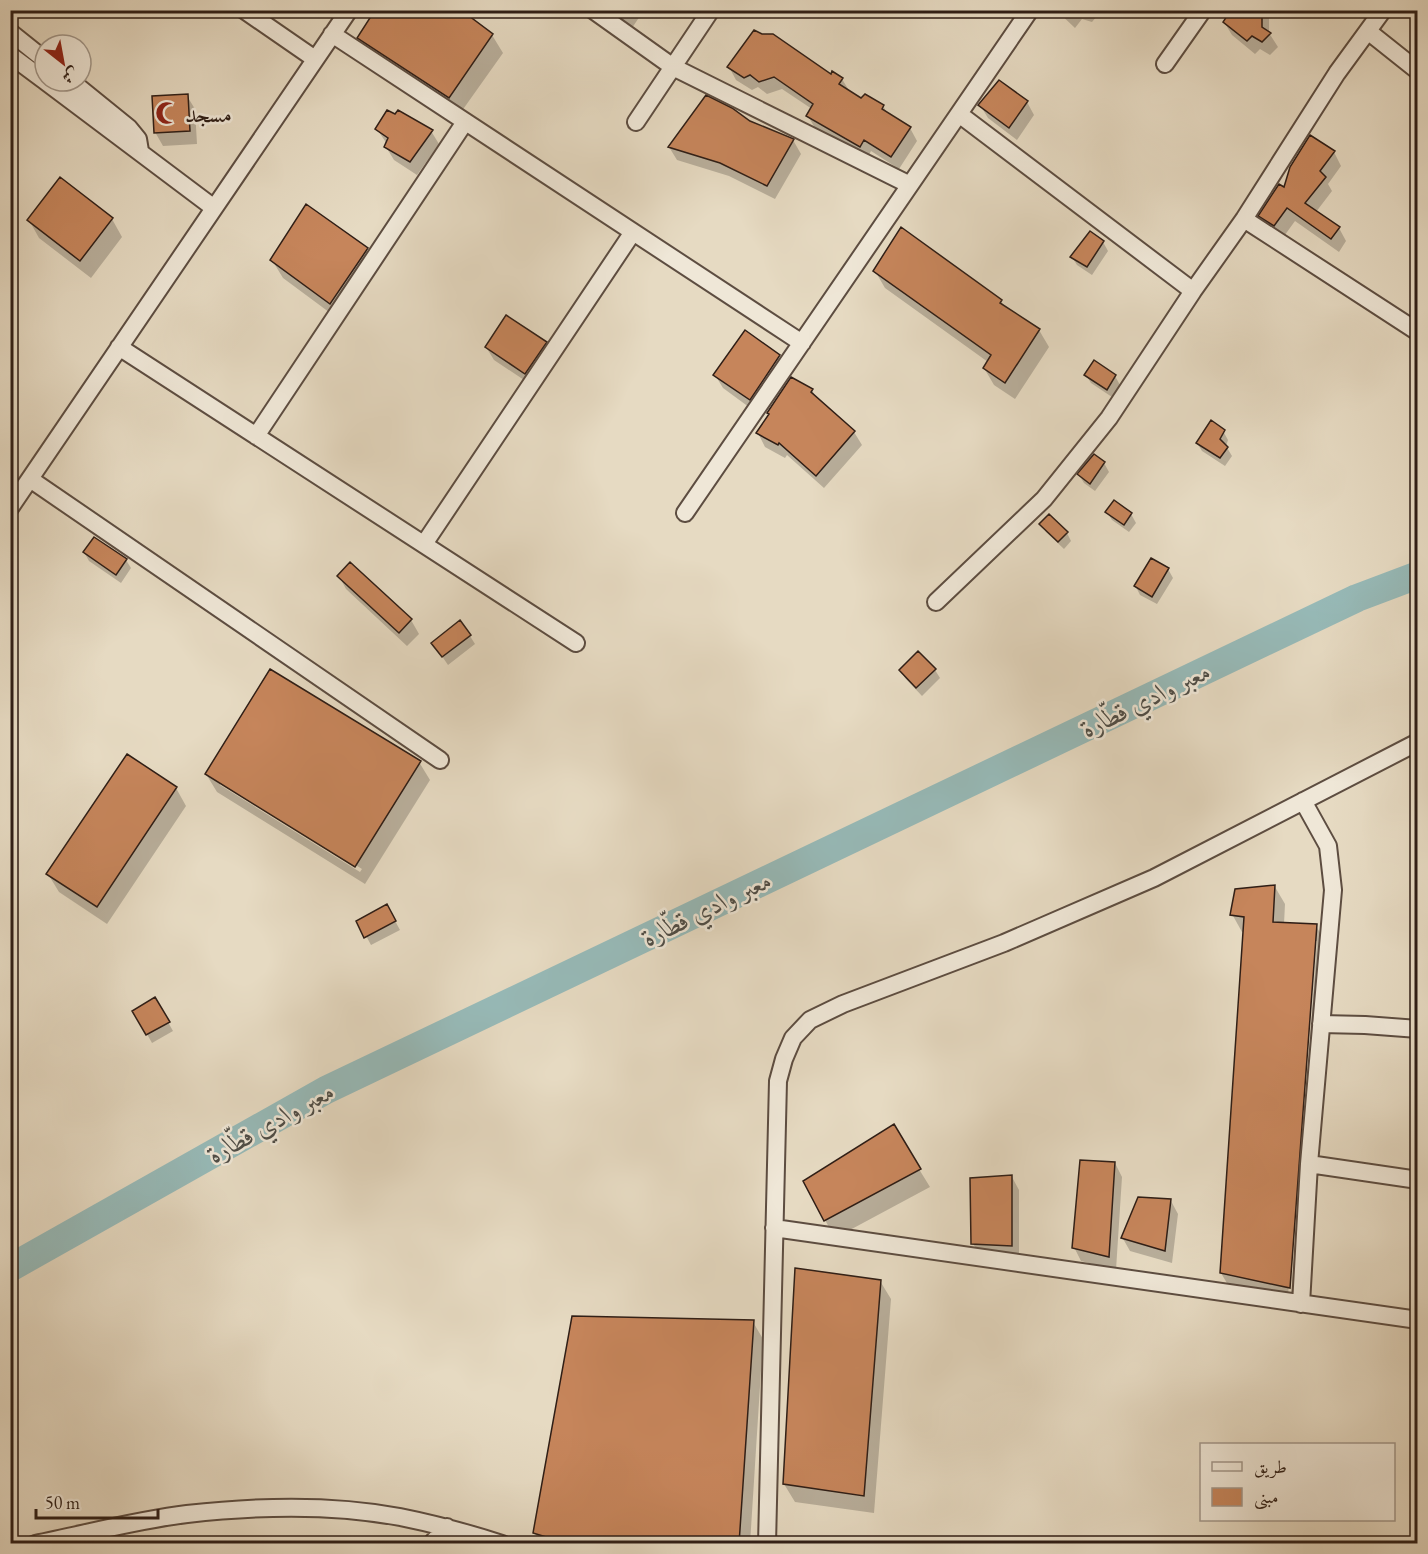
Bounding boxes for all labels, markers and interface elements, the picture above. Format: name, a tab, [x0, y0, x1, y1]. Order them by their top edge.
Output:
north arrow	[33, 33, 93, 93]
text: ش	[58, 62, 83, 89]
place label: مسجد	[185, 98, 232, 129]
mosque icon: مسجد	[154, 100, 180, 126]
water label: معبر وادي قطّارة	[1075, 653, 1218, 749]
water label: معبر وادي قطّارة	[636, 862, 779, 958]
water label: معبر وادي قطّارة	[201, 1073, 342, 1175]
legend	[1200, 1443, 1395, 1521]
text: طريق	[1254, 1455, 1287, 1479]
scale bar	[36, 1482, 158, 1520]
text: مبنى	[1254, 1485, 1279, 1510]
text: 50 m	[45, 1491, 80, 1514]

